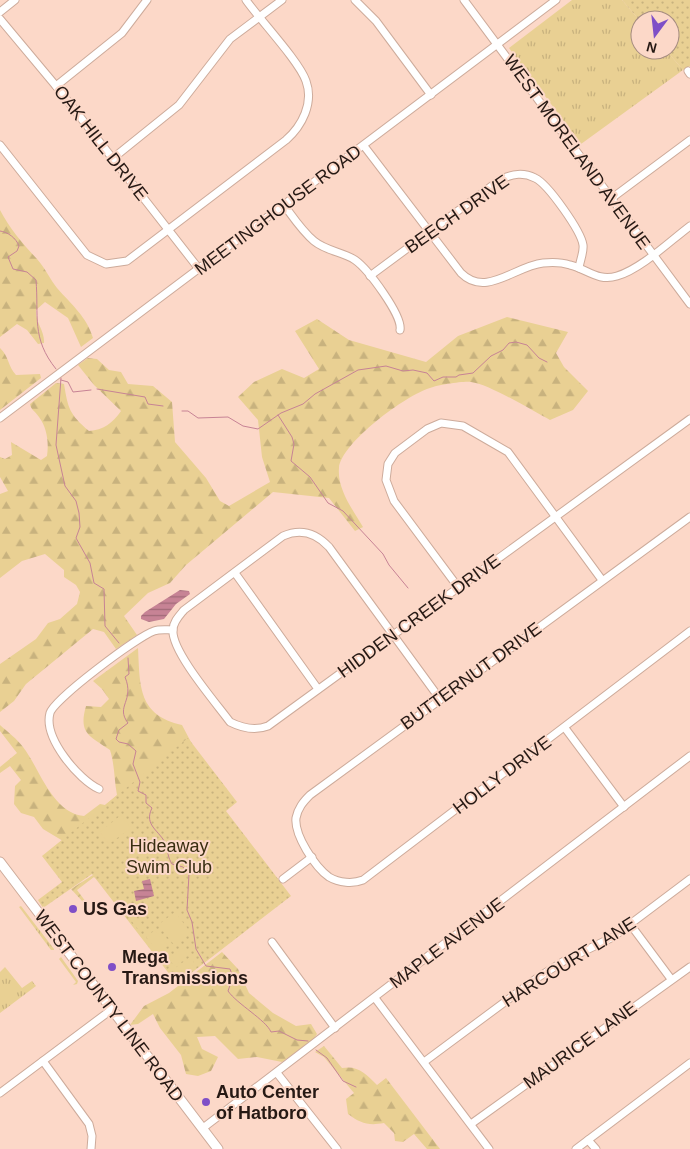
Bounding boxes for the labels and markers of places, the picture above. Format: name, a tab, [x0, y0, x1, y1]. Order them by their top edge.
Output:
place label: US Gas	[83, 899, 147, 919]
marker: US Gas	[67, 903, 79, 915]
place label: Mega Transmissions	[122, 947, 248, 988]
marker: Mega Transmissions	[106, 961, 118, 973]
place label: Auto Center of Hatboro	[216, 1082, 319, 1123]
marker: Auto Center of Hatboro	[200, 1096, 212, 1108]

